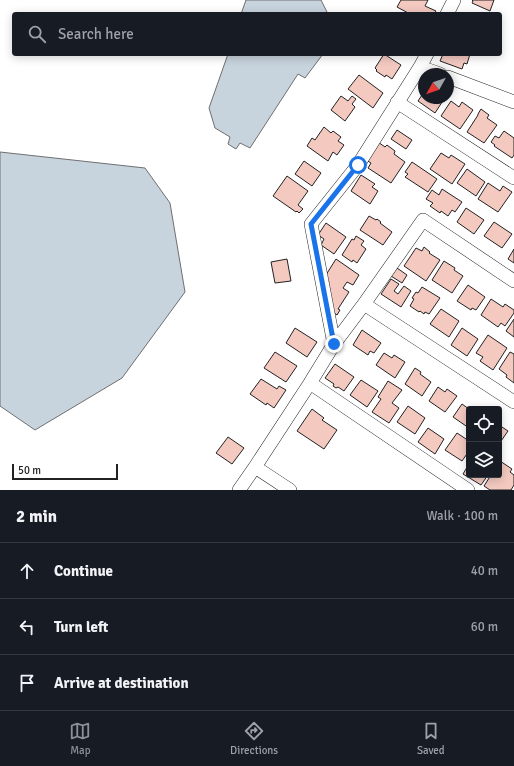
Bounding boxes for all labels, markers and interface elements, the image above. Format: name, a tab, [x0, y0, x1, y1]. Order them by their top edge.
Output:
search box	[12, 12, 502, 56]
icon: search	[26, 23, 48, 45]
text: Search here	[58, 25, 134, 43]
north arrow	[418, 68, 454, 104]
route start	[349, 156, 367, 174]
route end	[325, 335, 343, 353]
map controls	[466, 406, 502, 478]
button: locate	[466, 406, 502, 442]
button: layers	[466, 442, 502, 478]
scale bar	[12, 462, 118, 481]
text: 50 m	[18, 464, 41, 477]
text: 2 min	[16, 506, 57, 527]
text: Walk · 100 m	[427, 508, 498, 524]
icon: ahead	[16, 560, 38, 582]
text: Continue	[54, 562, 113, 580]
text: 40 m	[471, 563, 498, 579]
icon: left	[16, 616, 38, 638]
text: Turn left	[54, 618, 108, 636]
text: 60 m	[471, 619, 498, 635]
icon: arrive	[16, 672, 38, 694]
text: Arrive at destination	[54, 674, 189, 692]
tab: Map	[69, 720, 91, 757]
tab: Directions	[230, 720, 278, 757]
tab: Saved	[417, 720, 445, 757]

